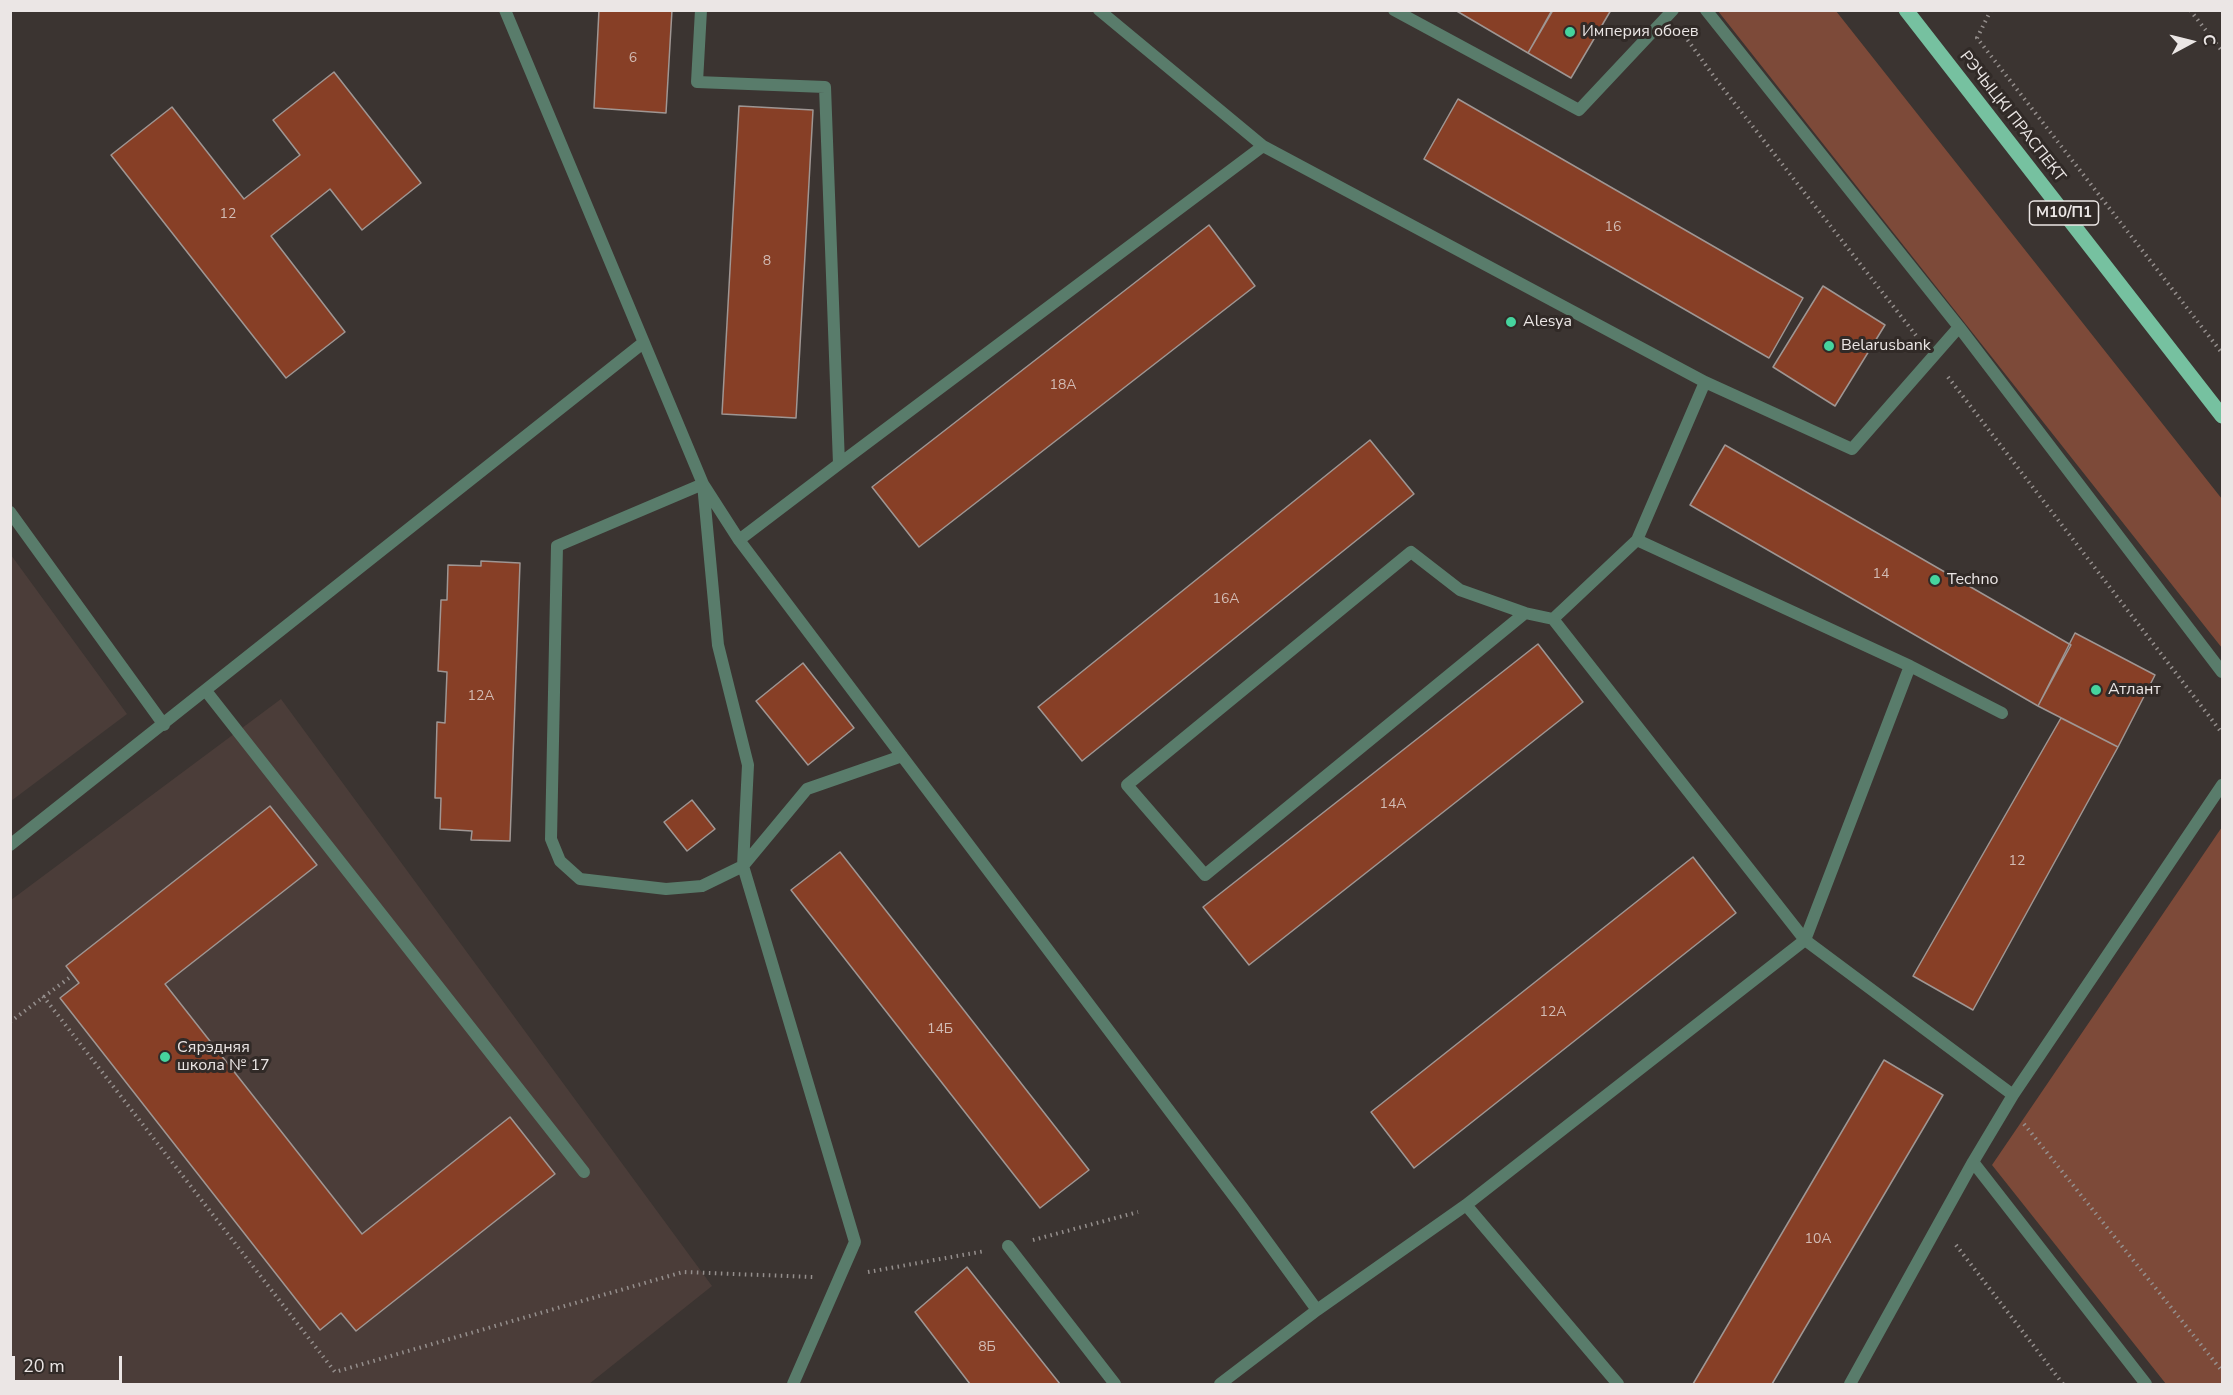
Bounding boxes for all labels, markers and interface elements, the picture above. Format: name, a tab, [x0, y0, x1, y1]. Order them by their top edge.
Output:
north arrow	[2161, 12, 2221, 72]
place label: Империя обоев	[1582, 22, 1699, 42]
marker: Империя обоев	[1563, 25, 1577, 39]
text: С	[2197, 33, 2220, 47]
street label: РЭЧЫЦКІ ПРАСПЕКТ	[1955, 48, 2069, 186]
house number: 6	[629, 51, 637, 67]
road number: М10/П1	[2030, 201, 2098, 225]
house number: 12	[220, 207, 236, 223]
house number: 16	[1605, 220, 1621, 236]
house number: 8	[763, 254, 771, 270]
place label: Alesya	[1523, 312, 1572, 332]
marker: Alesya	[1504, 315, 1518, 329]
place label: Belarusbank	[1841, 336, 1931, 356]
marker: Belarusbank	[1822, 339, 1836, 353]
house number: 18А	[1049, 378, 1077, 394]
house number: 14	[1873, 567, 1889, 583]
place label: Techno	[1947, 570, 1998, 590]
marker: Techno	[1928, 573, 1942, 587]
house number: 16А	[1212, 592, 1240, 608]
place label: Атлант	[2108, 680, 2161, 700]
marker: Атлант	[2089, 683, 2103, 697]
house number: 12А	[467, 689, 495, 705]
house number: 14А	[1379, 797, 1407, 813]
house number: 12	[2009, 854, 2025, 870]
house number: 12А	[1539, 1005, 1567, 1021]
house number: 14Б	[927, 1022, 953, 1038]
place label: Сярэдняя школа № 17	[177, 1038, 270, 1076]
marker: Сярэдняя школа № 17	[158, 1050, 172, 1064]
house number: 10А	[1804, 1232, 1832, 1248]
house number: 8Б	[978, 1340, 996, 1356]
scale bar	[15, 1344, 124, 1382]
text: 20 m	[23, 1354, 65, 1378]

